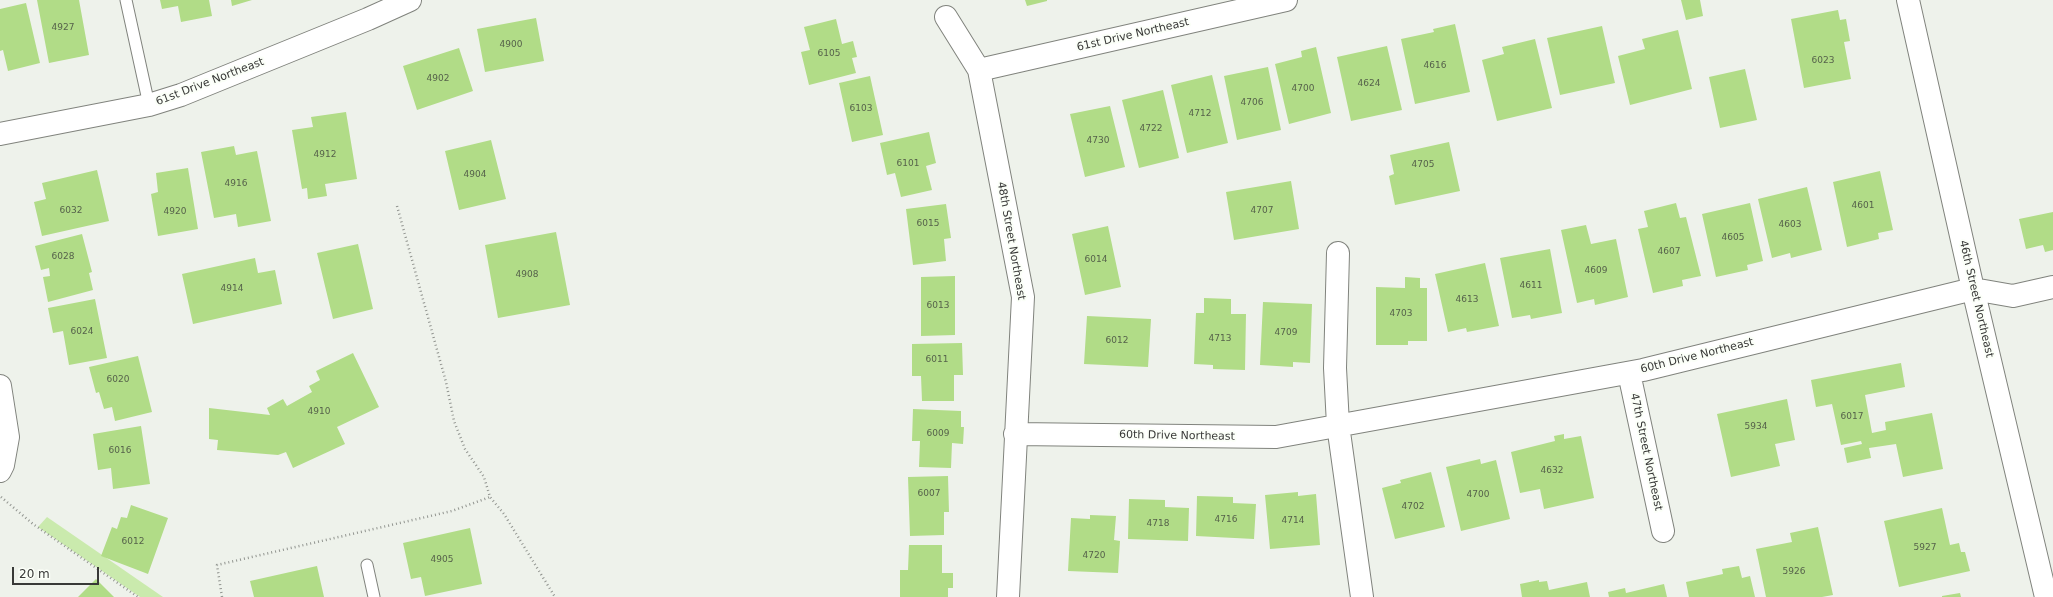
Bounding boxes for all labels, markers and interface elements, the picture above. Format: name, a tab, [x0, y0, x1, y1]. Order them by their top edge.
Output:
street label: 61st Drive Northeast	[1076, 16, 1190, 54]
house number: 4927	[52, 23, 74, 33]
house number: 4900	[500, 40, 522, 50]
house number: 6105	[818, 49, 840, 59]
street label: 61st Drive Northeast	[154, 55, 266, 109]
house number: 6023	[1812, 56, 1834, 66]
house number: 4616	[1424, 61, 1446, 71]
house number: 4902	[427, 74, 449, 84]
house number: 4624	[1358, 79, 1380, 89]
house number: 4700	[1292, 84, 1314, 94]
house number: 4706	[1241, 98, 1263, 108]
house number: 6103	[850, 104, 872, 114]
house number: 4712	[1189, 109, 1211, 119]
house number: 4722	[1140, 124, 1162, 134]
house number: 4730	[1087, 136, 1109, 146]
house number: 4912	[314, 150, 336, 160]
house number: 6101	[897, 159, 919, 169]
house number: 4705	[1412, 160, 1434, 170]
house number: 4904	[464, 170, 486, 180]
house number: 4916	[225, 179, 247, 189]
street label: 48th Street Northeast	[994, 181, 1028, 301]
house number: 4601	[1852, 201, 1874, 211]
house number: 6032	[60, 206, 82, 216]
house number: 4707	[1251, 206, 1273, 216]
house number: 4920	[164, 207, 186, 217]
house number: 6015	[917, 219, 939, 229]
house number: 4603	[1779, 220, 1801, 230]
house number: 4605	[1722, 233, 1744, 243]
street label: 46th Street Northeast	[1956, 239, 1996, 359]
house number: 4607	[1658, 247, 1680, 257]
house number: 6028	[52, 252, 74, 262]
house number: 6014	[1085, 255, 1107, 265]
house number: 4609	[1585, 266, 1607, 276]
house number: 4908	[516, 270, 538, 280]
house number: 4611	[1520, 281, 1542, 291]
house number: 4914	[221, 284, 243, 294]
house number: 4613	[1456, 295, 1478, 305]
house number: 6013	[927, 301, 949, 311]
house number: 4703	[1390, 309, 1412, 319]
house number: 6024	[71, 327, 93, 337]
house number: 4709	[1275, 328, 1297, 338]
house number: 4713	[1209, 334, 1231, 344]
house number: 6012	[1106, 336, 1128, 346]
street label: 60th Drive Northeast	[1639, 336, 1755, 376]
house number: 6011	[926, 355, 948, 365]
house number: 6020	[107, 375, 129, 385]
street label: 47th Street Northeast	[1627, 392, 1665, 512]
house number: 4910	[308, 407, 330, 417]
house number: 6017	[1841, 412, 1863, 422]
house number: 5934	[1745, 422, 1767, 432]
street label: 60th Drive Northeast	[1119, 428, 1235, 444]
house number: 6009	[927, 429, 949, 439]
house number: 6016	[109, 446, 131, 456]
house number: 4632	[1541, 466, 1563, 476]
house number: 6007	[918, 489, 940, 499]
house number: 4700	[1467, 490, 1489, 500]
house number: 4702	[1402, 502, 1424, 512]
house number: 4716	[1215, 515, 1237, 525]
house number: 4714	[1282, 516, 1304, 526]
house number: 4718	[1147, 519, 1169, 529]
house number: 6012	[122, 537, 144, 547]
house number: 5927	[1914, 543, 1936, 553]
house number: 4720	[1083, 551, 1105, 561]
house number: 4905	[431, 555, 453, 565]
scale bar	[14, 559, 101, 585]
text: 20 m	[19, 567, 50, 581]
house number: 5926	[1783, 567, 1805, 577]

